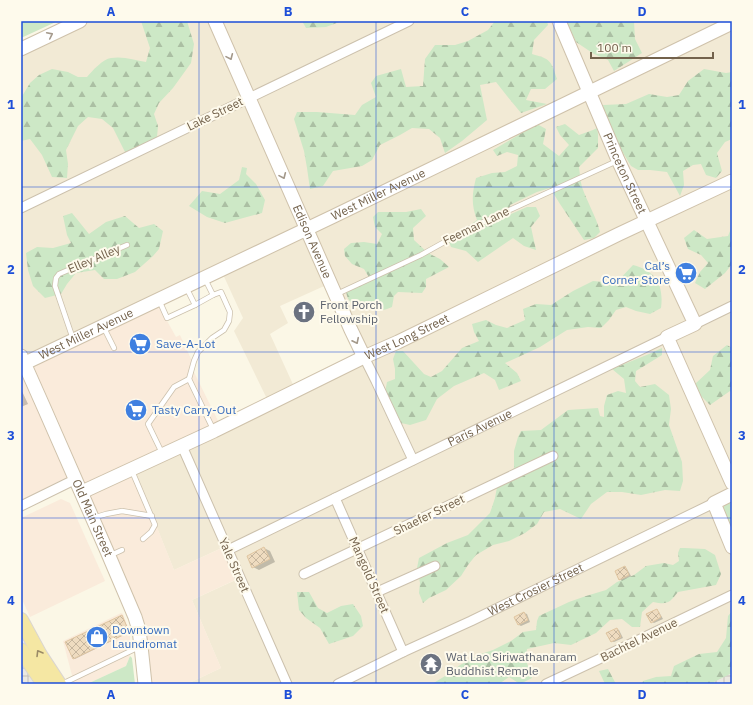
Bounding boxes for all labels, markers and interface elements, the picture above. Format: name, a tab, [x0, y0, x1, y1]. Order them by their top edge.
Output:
text: A	[107, 3, 116, 20]
text: B	[284, 3, 293, 20]
text: C	[461, 3, 470, 20]
text: D	[637, 3, 647, 20]
one-way arrow	[46, 32, 54, 40]
scale bar	[591, 34, 713, 60]
text: 100 m	[597, 40, 632, 55]
one-way arrow	[226, 53, 234, 60]
street label: Lake Street	[184, 93, 245, 134]
text: 1	[7, 96, 15, 113]
text: 1	[738, 96, 746, 113]
street label: Princeton Street	[600, 130, 650, 216]
street label: West Miller Avenue	[329, 165, 428, 223]
one-way arrow	[278, 171, 286, 179]
street label: Edison Avenue	[290, 202, 336, 281]
street label: Feeman Lane	[440, 203, 512, 248]
street label: Elley Alley	[65, 241, 122, 276]
place label: Cal’s Corner Store	[602, 258, 670, 287]
supermarket icon: Cal’s Corner Store	[673, 260, 699, 286]
text: 2	[7, 261, 15, 278]
text: 2	[738, 261, 746, 278]
place label: Front Porch Fellowship	[320, 297, 382, 326]
church icon: Front Porch Fellowship	[291, 299, 317, 325]
street label: West Miller Avenue	[36, 304, 136, 363]
street label: West Long Street	[362, 310, 451, 363]
supermarket icon: Save-A-Lot	[127, 331, 153, 357]
place label: Save-A-Lot	[156, 336, 215, 351]
one-way arrow	[351, 337, 359, 345]
supermarket icon: Tasty Carry-Out	[123, 397, 149, 423]
place label: Tasty Carry-Out	[152, 402, 236, 417]
street label: Paris Avenue	[445, 405, 515, 449]
text: 3	[7, 427, 15, 444]
text: 3	[738, 427, 746, 444]
street label: Old Main Street	[69, 477, 116, 559]
street label: Shaefer Street	[391, 491, 467, 538]
street label: Mangold Street	[346, 534, 393, 615]
street label: Yale Street	[216, 535, 253, 595]
street label: West Crosier Street	[485, 560, 586, 619]
text: 4	[7, 592, 15, 609]
text: 4	[738, 592, 746, 609]
street label: Bachtel Avenue	[598, 614, 680, 665]
place label: Downtown Laundromat	[112, 622, 177, 651]
shop icon: Downtown Laundromat	[84, 624, 110, 650]
place label: Wat Lao Siriwathanaram Buddhist Remple	[446, 649, 577, 678]
one-way arrow	[36, 650, 43, 657]
temple icon: Wat Lao Siriwathanaram Buddhist Remple	[418, 651, 444, 677]
text: A	[107, 686, 116, 703]
text: B	[284, 686, 293, 703]
text: C	[461, 686, 470, 703]
text: D	[637, 686, 647, 703]

